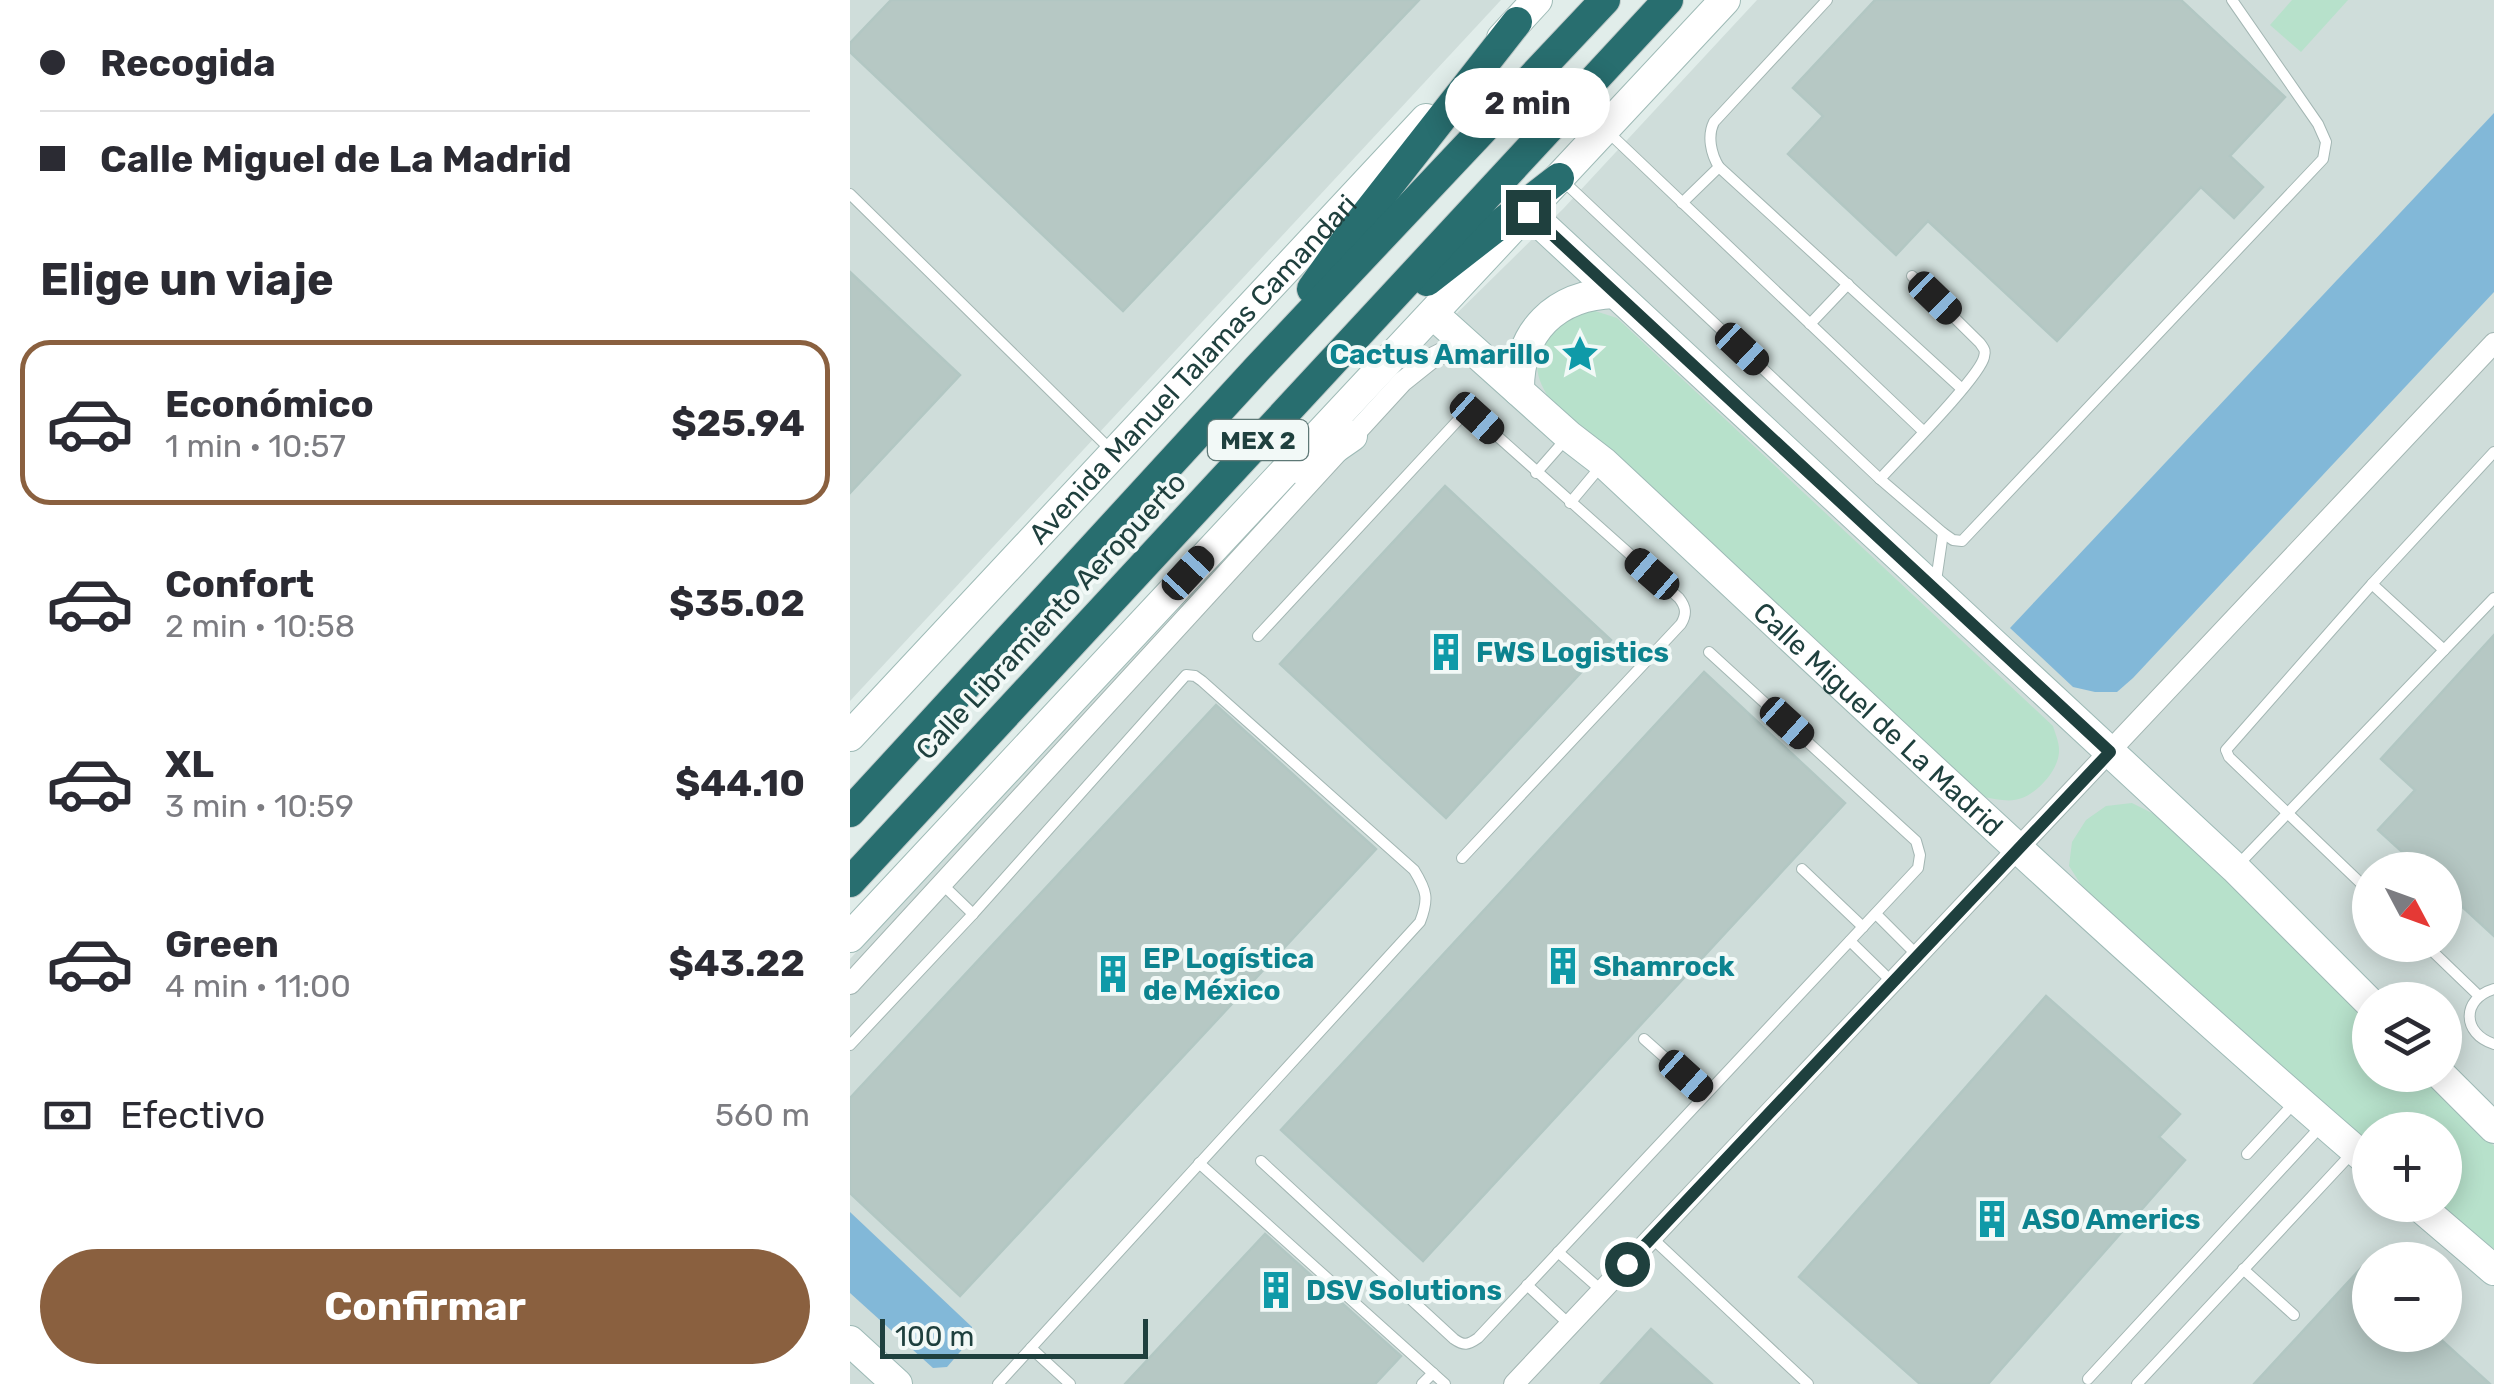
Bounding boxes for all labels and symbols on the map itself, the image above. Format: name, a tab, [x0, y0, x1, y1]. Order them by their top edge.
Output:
callout: 2 min	[1446, 67, 1610, 137]
street label: Avenida Manuel Talamas Camandari	[1022, 188, 1363, 550]
route end	[1506, 190, 1551, 235]
car	[1903, 266, 1967, 330]
car	[1710, 318, 1774, 380]
place icon: Cactus Amarillo	[1559, 333, 1601, 375]
place label: Cactus Amarillo	[1329, 338, 1550, 371]
car	[1445, 387, 1509, 449]
road number: MEX 2	[1208, 420, 1308, 460]
street label: Calle Libramiento Aeropuerto	[909, 466, 1193, 766]
car	[1157, 541, 1219, 605]
car	[1620, 543, 1684, 605]
street label: Calle Miguel de La Madrid	[1747, 595, 2010, 843]
building icon: FWS Logistics	[1425, 631, 1467, 673]
place label: FWS Logistics	[1476, 636, 1669, 669]
car	[1755, 692, 1819, 754]
north arrow	[2352, 852, 2462, 962]
place label: EP Logística de México	[1143, 942, 1314, 1007]
building icon: Shamrock	[1542, 945, 1584, 987]
place label: Shamrock	[1593, 950, 1735, 983]
building icon: EP Logística de México	[1092, 953, 1134, 995]
car	[1654, 1045, 1718, 1107]
building icon: ASO Americs	[1971, 1198, 2013, 1240]
place label: ASO Americs	[2022, 1203, 2201, 1236]
route start	[1605, 1242, 1650, 1287]
building icon: DSV Solutions	[1255, 1269, 1297, 1311]
place label: DSV Solutions	[1306, 1274, 1502, 1307]
scale bar	[880, 1314, 1148, 1358]

